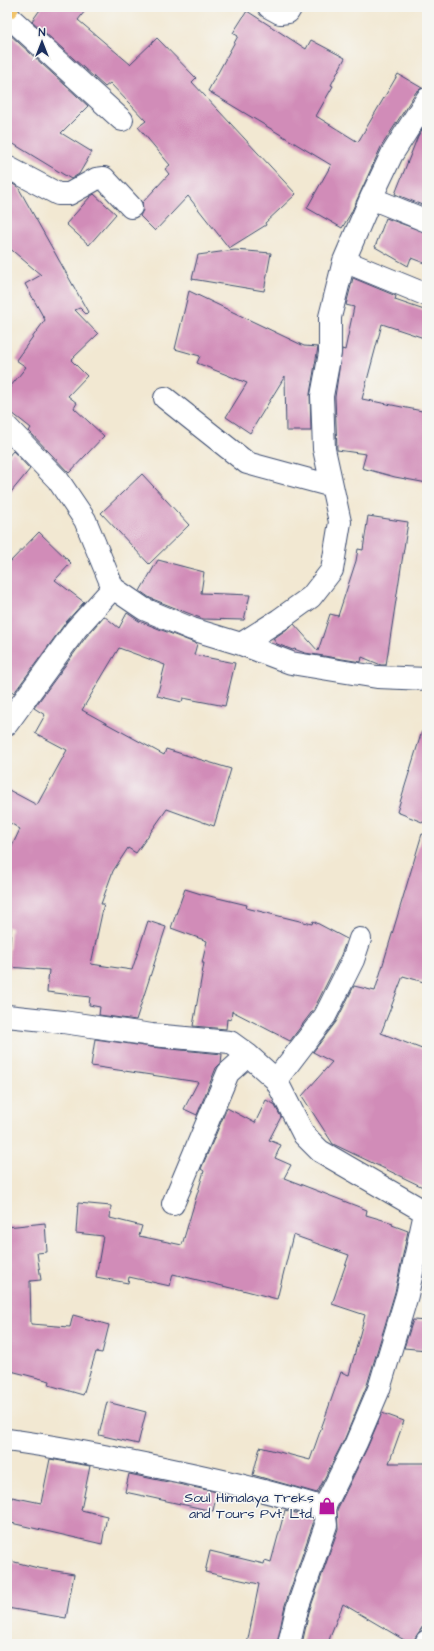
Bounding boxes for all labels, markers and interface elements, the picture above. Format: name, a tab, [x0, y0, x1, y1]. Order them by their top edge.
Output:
north arrow	[22, 22, 62, 62]
text: N	[39, 25, 46, 40]
place label: Soul Himalaya Treks and Tours Pvt. Ltd.	[184, 1488, 314, 1524]
shop icon: Soul Himalaya Treks and Tours Pvt. Ltd.	[317, 1496, 337, 1516]

